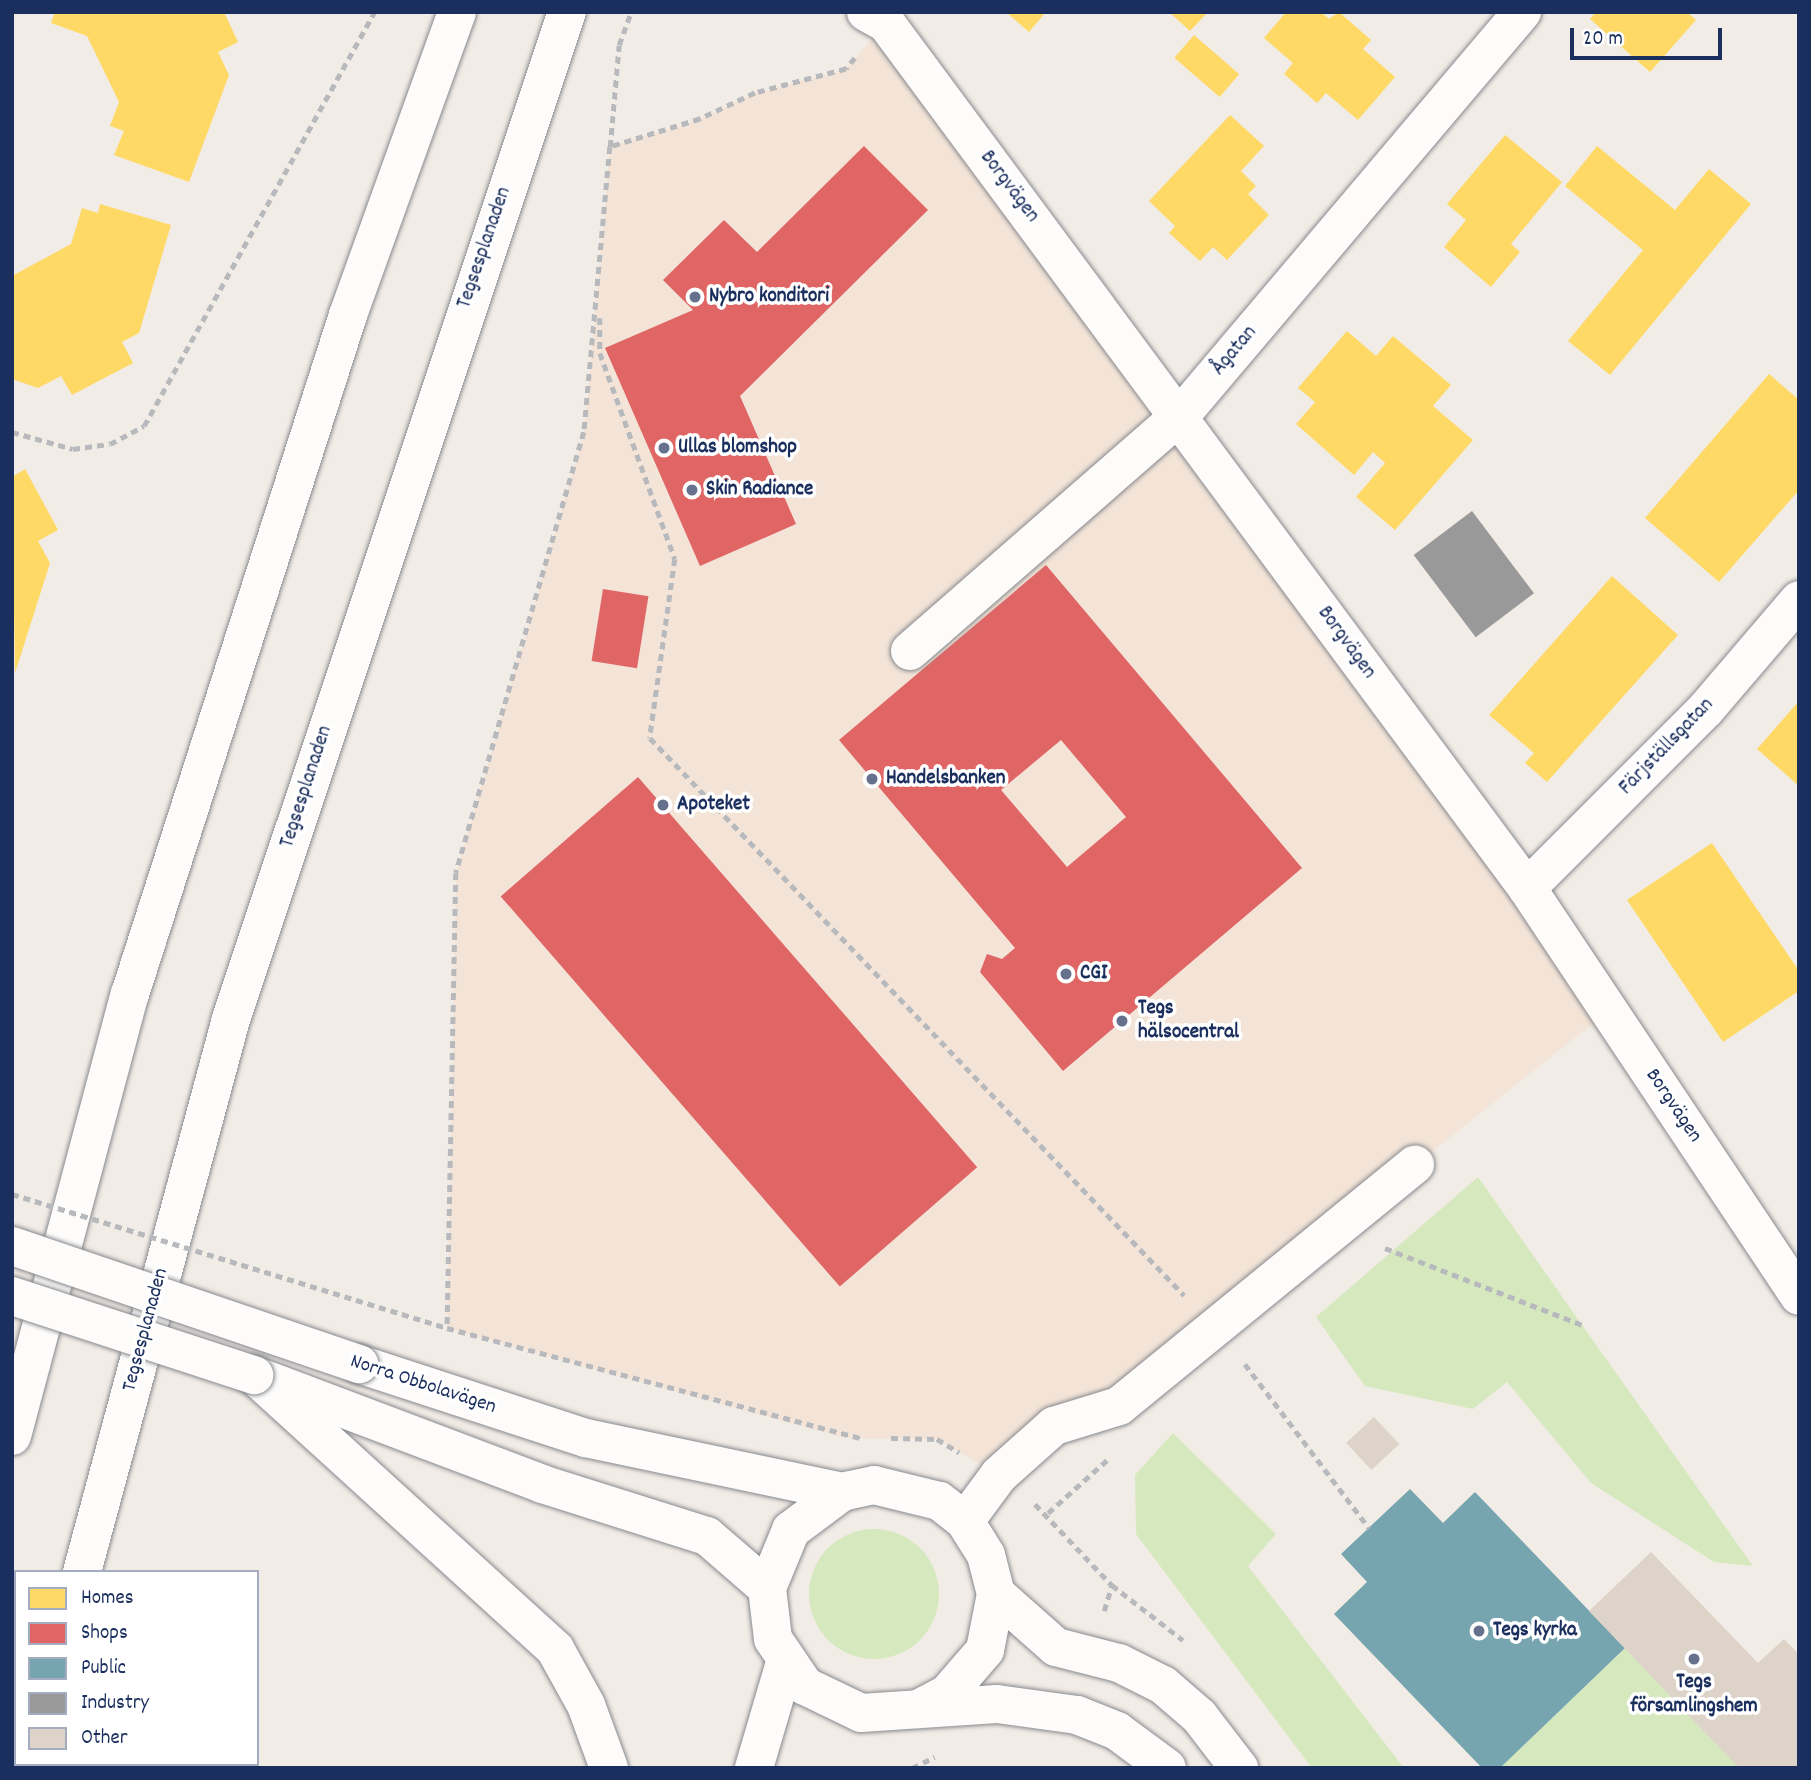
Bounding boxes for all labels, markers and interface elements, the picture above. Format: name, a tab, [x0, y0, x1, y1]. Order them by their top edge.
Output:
scale bar	[1573, 14, 1725, 58]
text: 20 m	[1583, 25, 1623, 55]
street label: Borgvägen	[974, 146, 1044, 228]
street label: Tegsesplanaden	[452, 184, 518, 312]
place label: Nybro konditori	[709, 284, 829, 310]
marker: Nybro konditori	[687, 289, 703, 305]
street label: Ågatan	[1207, 321, 1263, 381]
place label: Ullas blomshop	[678, 435, 797, 461]
marker: Ullas blomshop	[656, 440, 672, 456]
place label: Skin Radiance	[706, 477, 813, 503]
marker: Skin Radiance	[684, 482, 700, 498]
street label: Borgvägen	[1311, 602, 1381, 684]
street label: Färjställsgatan	[1614, 693, 1720, 801]
street label: Tegsesplanaden	[275, 723, 339, 851]
place label: Handelsbanken	[886, 766, 1005, 792]
marker: Handelsbanken	[864, 771, 880, 787]
place label: Apoteket	[677, 792, 750, 818]
marker: Apoteket	[655, 797, 671, 813]
place label: CGI	[1080, 961, 1107, 987]
marker: CGI	[1058, 966, 1074, 982]
place label: Tegs hälsocentral	[1138, 996, 1239, 1046]
marker: Tegs hälsocentral	[1112, 1011, 1132, 1031]
street label: Borgvägen	[1639, 1064, 1707, 1148]
street label: Tegsesplanaden	[117, 1266, 175, 1394]
street label: Norra Obbolavägen	[347, 1350, 499, 1420]
legend	[14, 1570, 259, 1766]
text: Homes	[81, 1584, 134, 1614]
place label: Tegs kyrka	[1493, 1618, 1577, 1644]
text: Shops	[81, 1619, 128, 1649]
marker: Tegs kyrka	[1471, 1623, 1487, 1639]
marker: Tegs församlingshem	[1686, 1651, 1702, 1667]
text: Public	[81, 1654, 126, 1684]
place label: Tegs församlingshem	[1630, 1670, 1758, 1720]
text: Industry	[81, 1689, 149, 1719]
text: Other	[81, 1724, 127, 1754]

